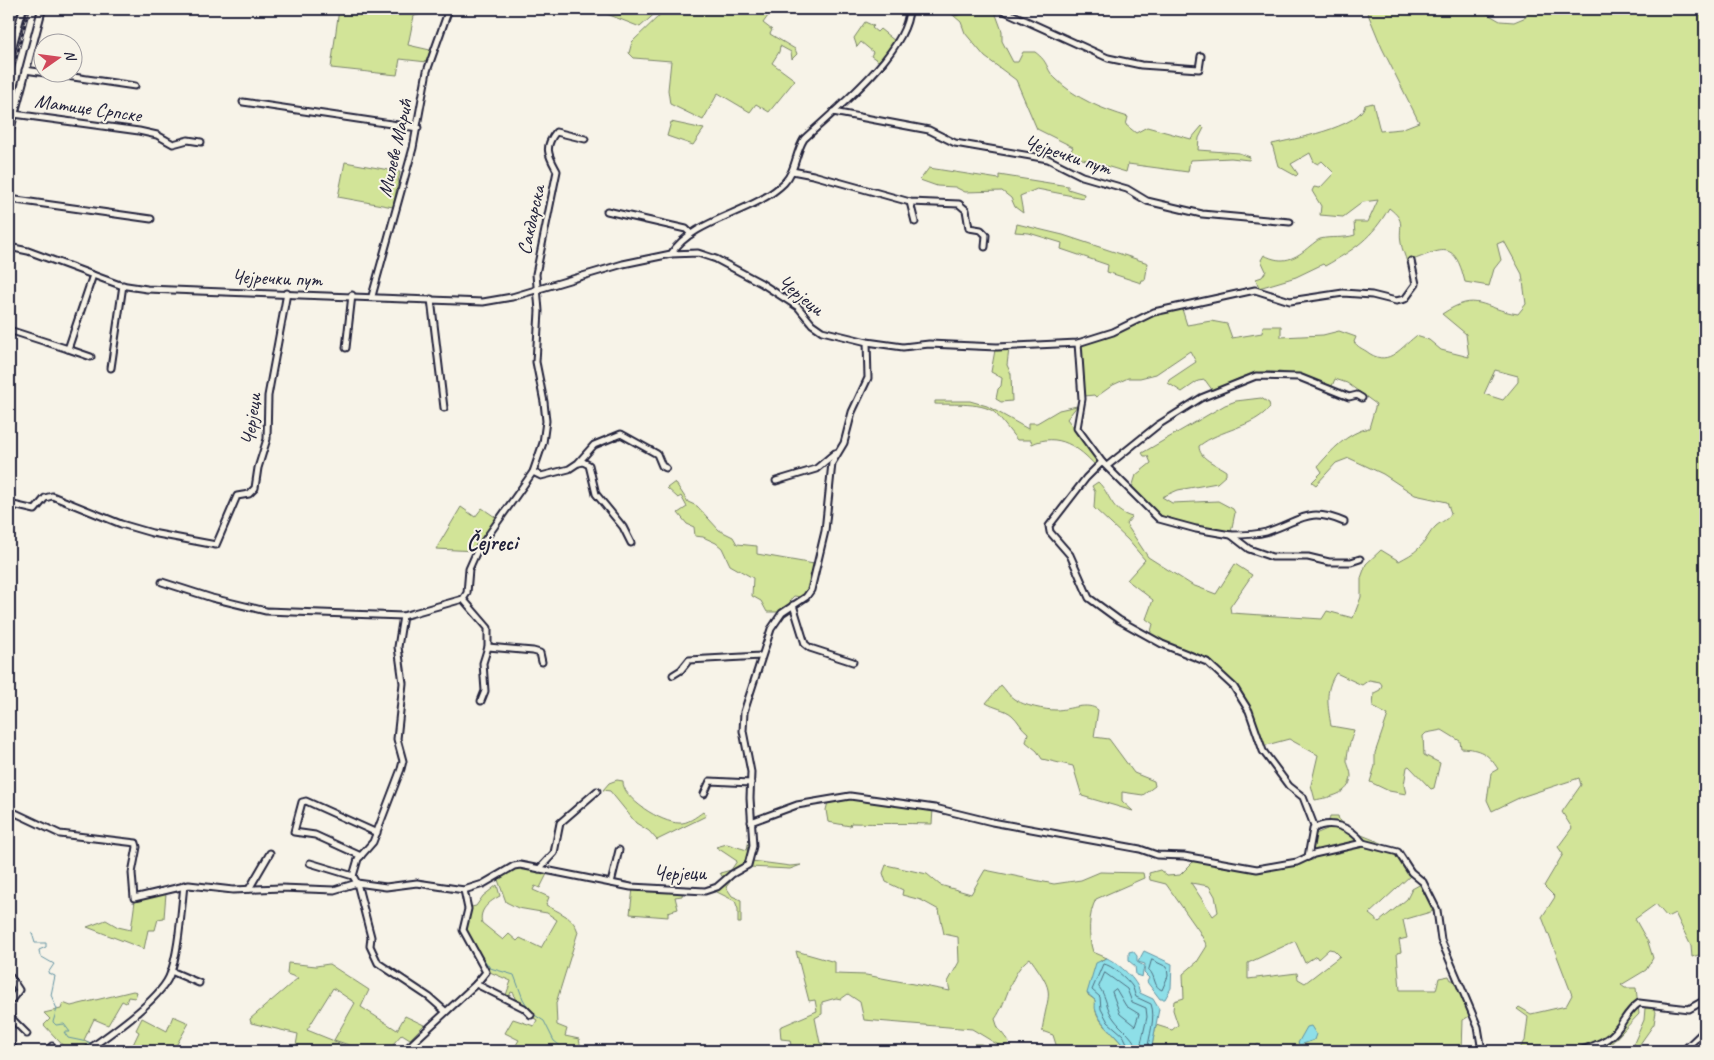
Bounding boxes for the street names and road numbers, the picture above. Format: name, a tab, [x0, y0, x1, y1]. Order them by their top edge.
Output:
street label: Матице Српске	[33, 88, 144, 128]
street label: Милеве Мaрић	[372, 95, 419, 199]
street label: Чејречки пут	[1021, 129, 1116, 181]
street label: Сакдарска	[511, 181, 551, 257]
street label: Чејречки пут	[231, 264, 324, 292]
street label: Черјеци	[773, 269, 830, 322]
street label: Черјеци	[235, 390, 267, 446]
street label: Черјеци	[654, 861, 707, 886]

